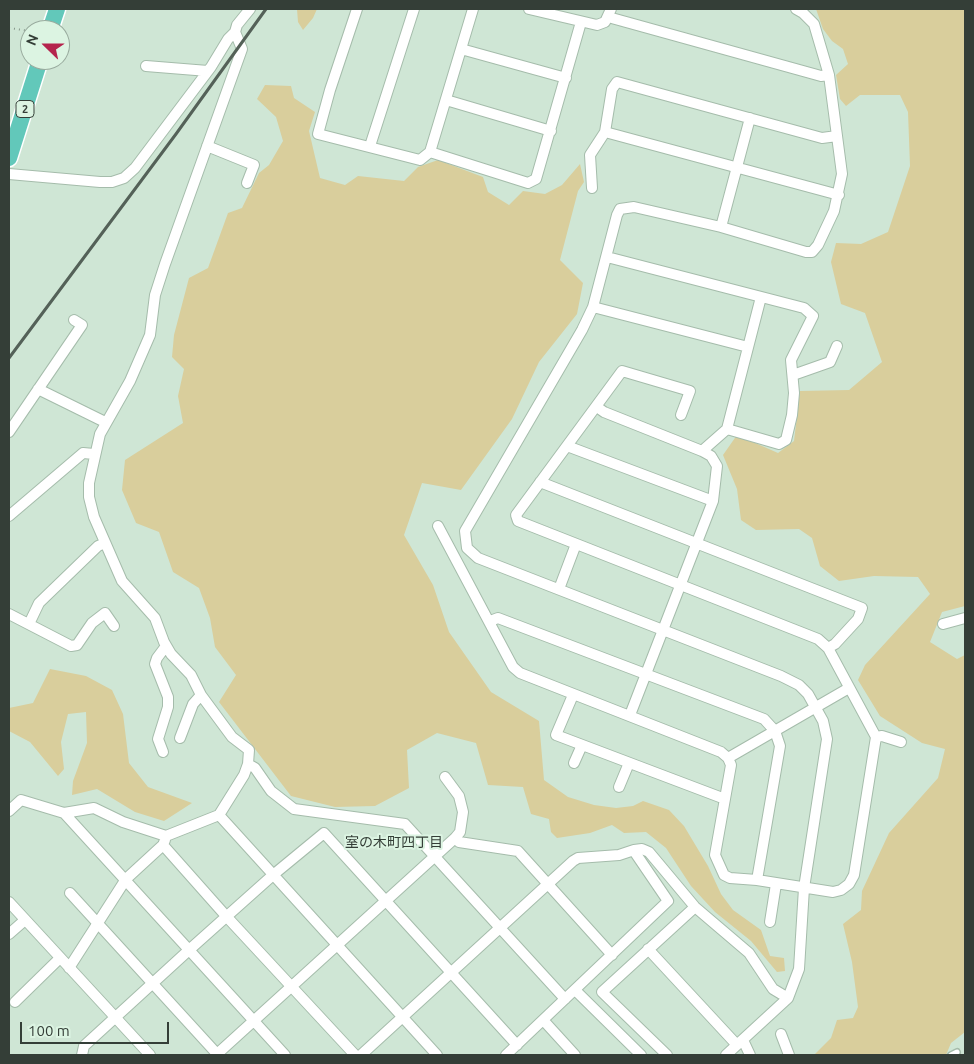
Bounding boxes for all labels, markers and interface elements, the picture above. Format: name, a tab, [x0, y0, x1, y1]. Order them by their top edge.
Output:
north arrow	[20, 20, 70, 70]
text: N	[23, 32, 41, 48]
road number: 2	[16, 100, 34, 118]
district label: 室の木町四丁目	[345, 834, 443, 850]
scale bar	[22, 1012, 171, 1044]
text: 100 m	[28, 1022, 70, 1039]

